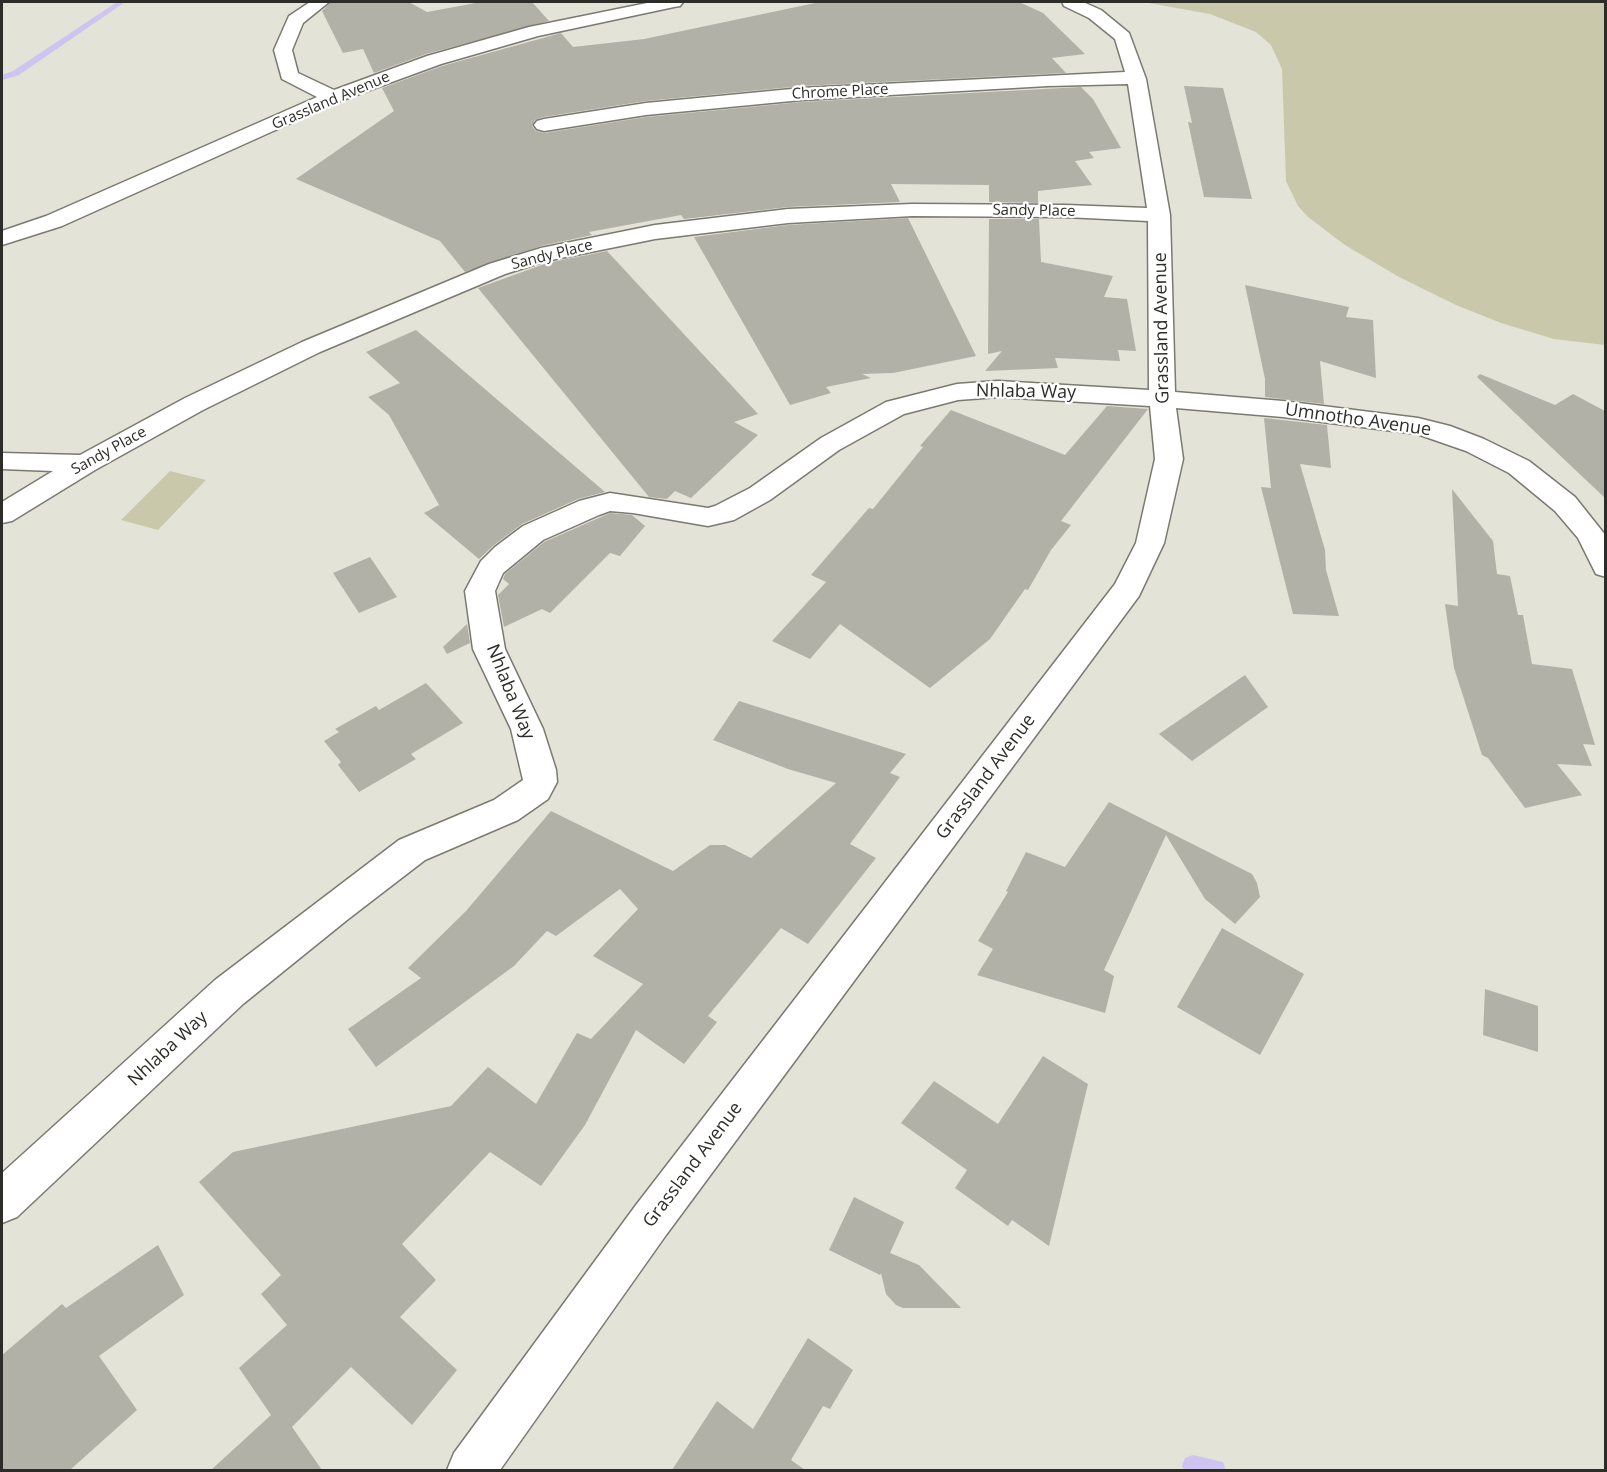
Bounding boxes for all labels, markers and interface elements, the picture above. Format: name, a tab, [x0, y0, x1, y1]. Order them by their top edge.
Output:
street label: Grassland Avenue	[269, 68, 393, 134]
street label: Chrome Place	[791, 80, 889, 104]
street label: Sandy Place	[992, 201, 1076, 221]
street label: Sandy Place	[510, 236, 594, 274]
street label: Grassland Avenue	[1150, 252, 1174, 404]
street label: Nhlaba Way	[976, 380, 1076, 404]
street label: Umnotho Avenue	[1284, 399, 1432, 441]
street label: Sandy Place	[68, 423, 150, 479]
street label: Nhlaba Way	[481, 641, 539, 743]
street label: Grassland Avenue	[932, 710, 1040, 844]
street label: Nhlaba Way	[124, 1007, 212, 1091]
street label: Grassland Avenue	[639, 1098, 747, 1232]

